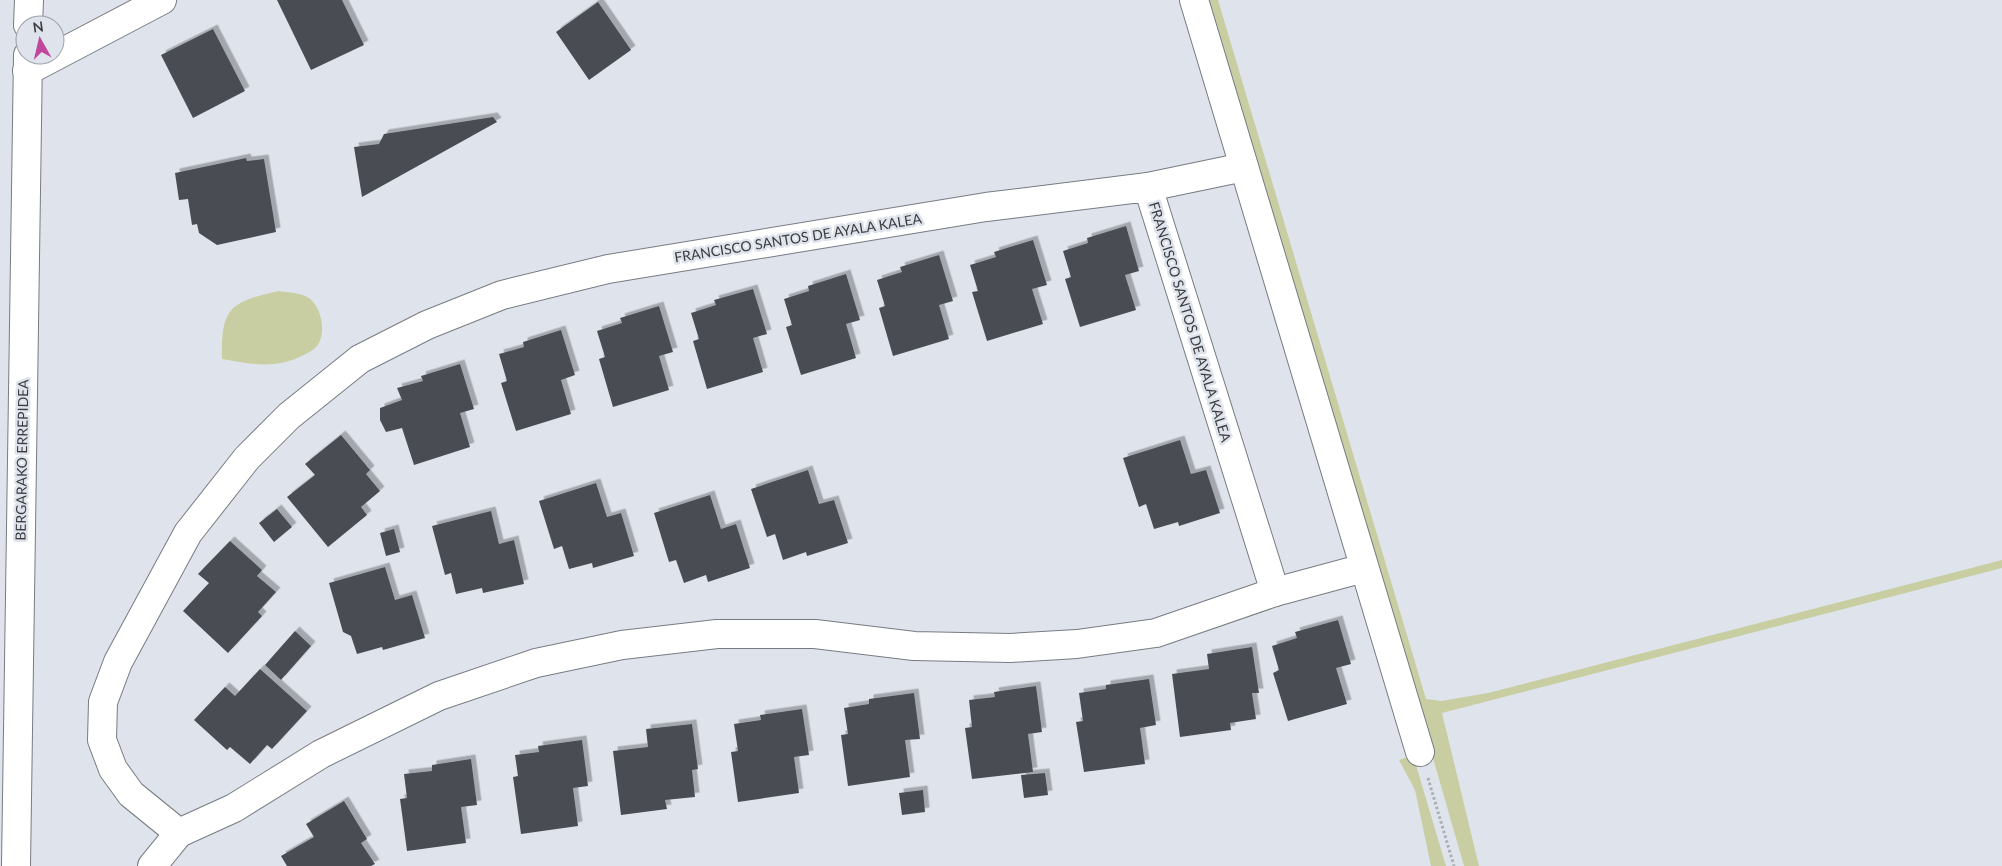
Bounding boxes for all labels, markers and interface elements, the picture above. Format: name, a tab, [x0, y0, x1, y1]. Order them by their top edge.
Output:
north arrow	[15, 15, 65, 65]
text: N	[32, 17, 45, 36]
street label: FRANCISCO SANTOS DE AYALA KALEA	[1146, 200, 1235, 445]
street label: FRANCISCO SANTOS DE AYALA KALEA	[673, 209, 923, 265]
street label: BERGARAKO ERREPIDEA	[12, 379, 31, 541]

